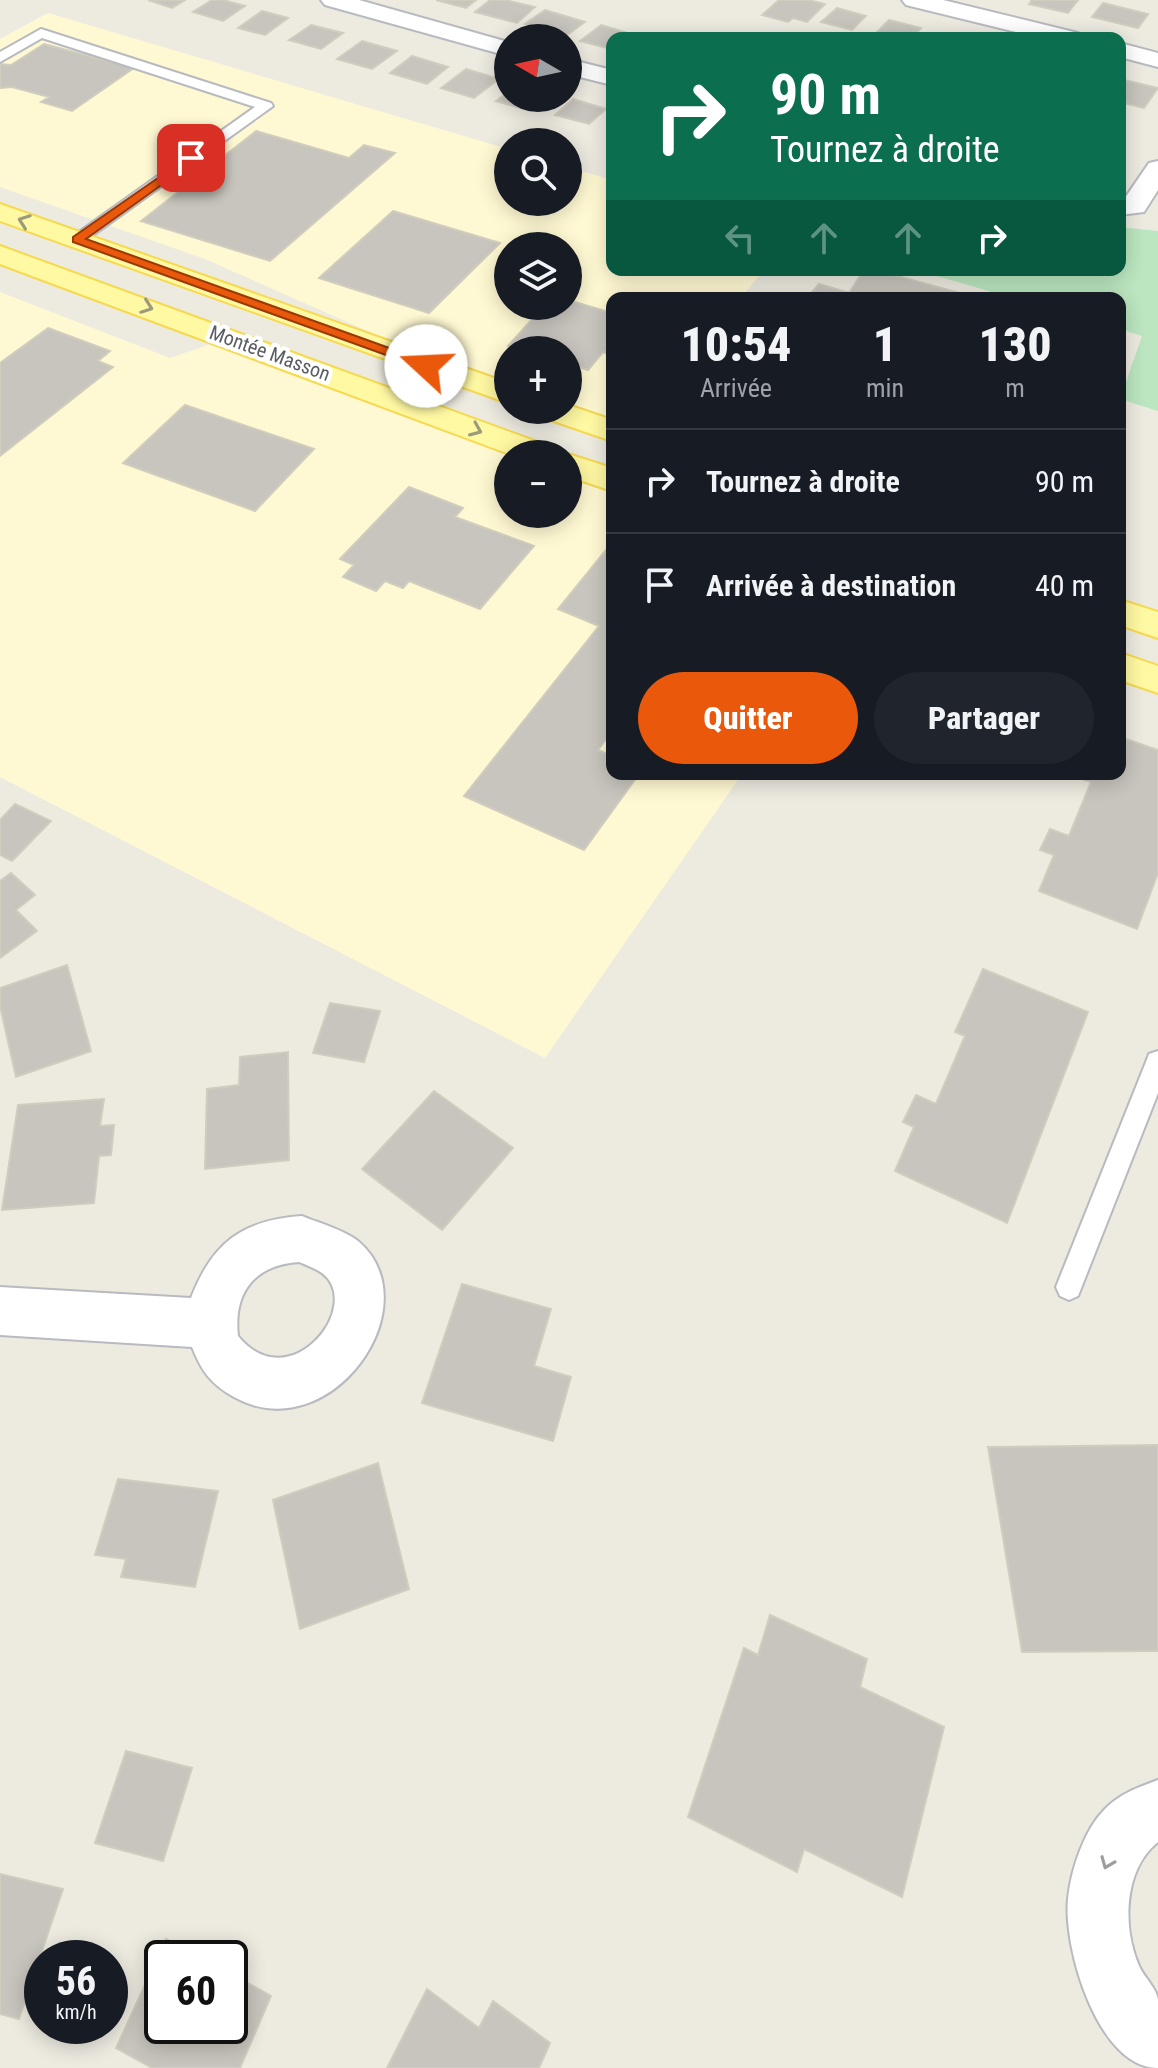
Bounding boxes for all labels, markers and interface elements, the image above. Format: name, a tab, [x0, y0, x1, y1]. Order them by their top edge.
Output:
north arrow	[494, 24, 582, 112]
map controls	[494, 24, 582, 528]
text: 90 m	[770, 62, 881, 128]
icon: right	[638, 64, 742, 168]
pin	[157, 124, 225, 192]
button: search	[494, 128, 582, 216]
text: Tournez à droite	[770, 129, 1000, 171]
icon: arrive	[169, 136, 213, 180]
one-way arrow	[18, 214, 32, 230]
icon: left	[718, 216, 762, 260]
icon: ahead	[802, 216, 846, 260]
icon: ahead	[886, 216, 930, 260]
icon: right	[970, 216, 1014, 260]
button: layers	[494, 232, 582, 320]
one-way arrow	[139, 298, 153, 314]
text: 10:54	[680, 316, 792, 373]
text: 1	[873, 316, 897, 373]
text: 130	[978, 316, 1052, 373]
street label: Montée Masson	[206, 320, 334, 386]
position arrow	[384, 324, 468, 408]
button: +	[494, 336, 582, 424]
text: Arrivée	[700, 373, 772, 403]
text: min	[866, 373, 904, 403]
text: m	[1005, 373, 1025, 403]
one-way arrow	[468, 420, 482, 437]
button: −	[494, 440, 582, 528]
icon: right	[638, 459, 682, 503]
text: Tournez à droite	[706, 464, 900, 499]
text: 90 m	[1035, 464, 1094, 499]
icon: arrive	[638, 563, 682, 607]
text: Arrivée à destination	[706, 568, 956, 603]
text: 40 m	[1035, 568, 1094, 603]
button: Quitter	[638, 672, 858, 764]
button: Partager	[874, 672, 1094, 764]
one-way arrow	[1100, 1855, 1116, 1869]
speed limit sign: 60	[144, 1940, 248, 2044]
text: 56	[56, 1958, 96, 2005]
text: km/h	[55, 2000, 97, 2024]

